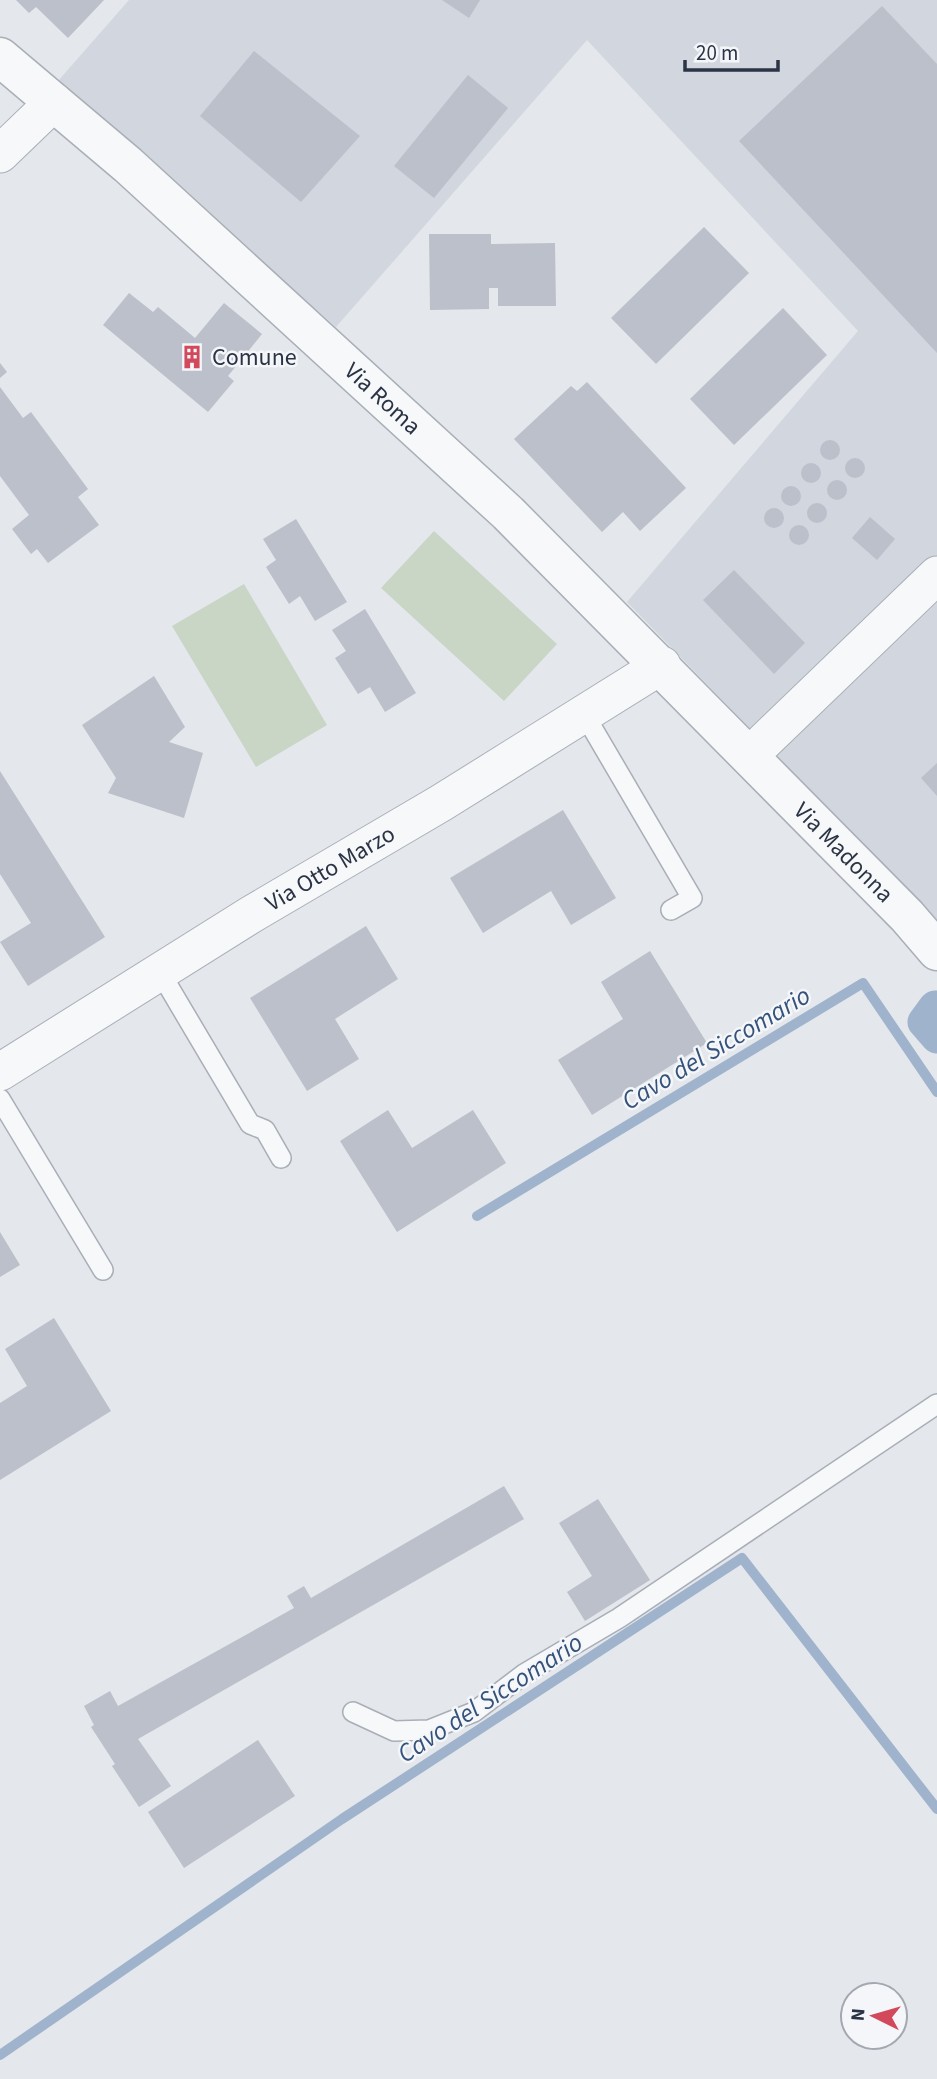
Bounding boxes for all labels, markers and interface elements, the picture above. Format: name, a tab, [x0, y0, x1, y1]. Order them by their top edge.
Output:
scale bar	[685, 28, 778, 72]
text: 20 m	[696, 38, 738, 68]
place label: Comune	[212, 340, 297, 375]
building icon: Comune	[178, 343, 206, 371]
street label: Via Roma	[336, 354, 429, 443]
street label: Via Madonna	[786, 794, 902, 910]
street label: Via Otto Marzo	[259, 816, 402, 920]
water label: Cavo del Siccomario	[615, 977, 817, 1119]
water label: Cavo del Siccomario	[390, 1624, 590, 1772]
north arrow	[839, 1981, 909, 2051]
text: N	[845, 2007, 873, 2022]

